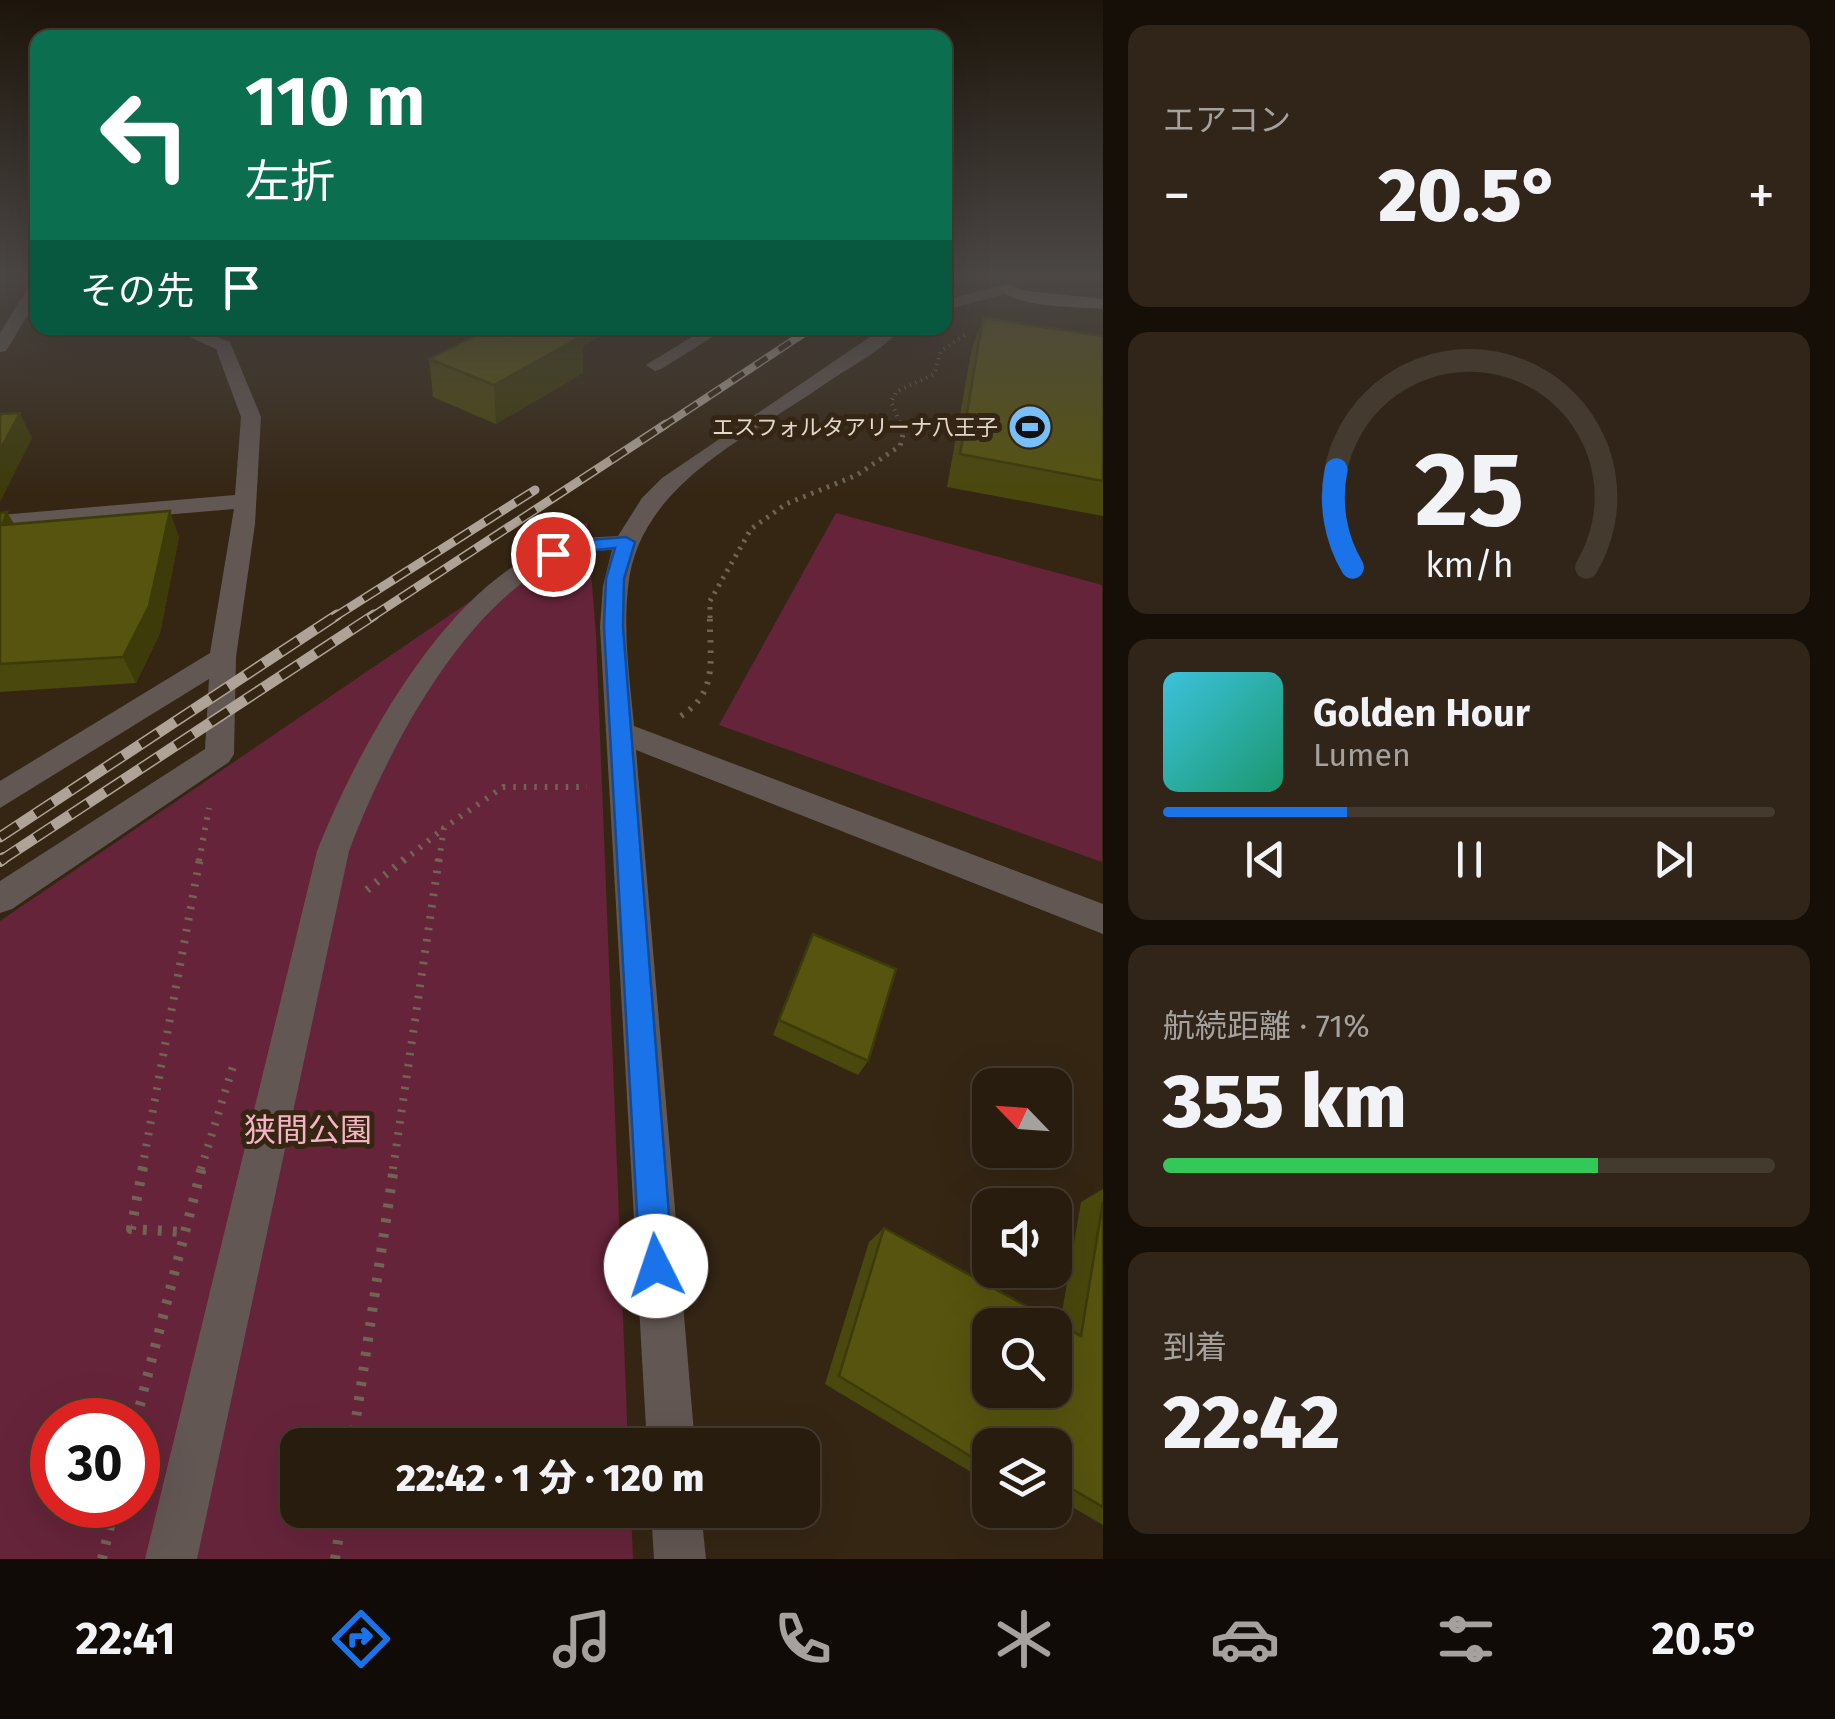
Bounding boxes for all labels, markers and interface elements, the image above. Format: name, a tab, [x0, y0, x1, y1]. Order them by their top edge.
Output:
text: 110 m	[245, 60, 425, 144]
icon: left	[80, 70, 210, 200]
text: エアコン	[1163, 101, 1291, 139]
text: 20.5°	[1378, 151, 1560, 241]
text: 左折	[245, 155, 335, 209]
text: −	[1163, 163, 1191, 229]
text: +	[1748, 163, 1775, 229]
icon: arrive	[214, 260, 269, 315]
text: その先	[80, 268, 194, 314]
sports icon: エスフォルタアリーナ八王子	[1007, 404, 1053, 450]
place label: エスフォルタアリーナ八王子	[712, 414, 998, 441]
text: 25	[1414, 428, 1524, 553]
pin	[511, 512, 596, 597]
icon: arrive	[526, 527, 581, 582]
text: km/h	[1425, 544, 1513, 586]
text: Golden Hour	[1313, 690, 1530, 736]
text: Lumen	[1313, 736, 1411, 774]
icon: previous	[1238, 832, 1293, 887]
icon: pause	[1442, 832, 1497, 887]
icon: next	[1646, 832, 1701, 887]
text: 航続距離 · 71%	[1163, 1007, 1370, 1045]
text: 355 km	[1163, 1057, 1406, 1147]
north arrow	[972, 1068, 1072, 1168]
map controls	[972, 1068, 1072, 1528]
park label: 狭間公園	[244, 1111, 372, 1149]
button: sound	[972, 1188, 1072, 1288]
position arrow	[604, 1214, 708, 1318]
button: search	[972, 1308, 1072, 1408]
text: 到着	[1163, 1328, 1227, 1366]
text: 22:42	[1163, 1378, 1340, 1468]
speed limit sign: 30	[30, 1398, 160, 1528]
button: layers	[972, 1428, 1072, 1528]
text: 22:42 · 1 分 · 120 m	[396, 1455, 704, 1501]
icon: directions	[326, 1604, 396, 1674]
icon: music	[547, 1604, 617, 1674]
icon: phone	[768, 1604, 838, 1674]
icon: climate	[989, 1604, 1059, 1674]
icon: car	[1210, 1604, 1280, 1674]
icon: filters	[1431, 1604, 1501, 1674]
text: 22:41	[75, 1612, 176, 1666]
text: 20.5°	[1652, 1612, 1759, 1666]

